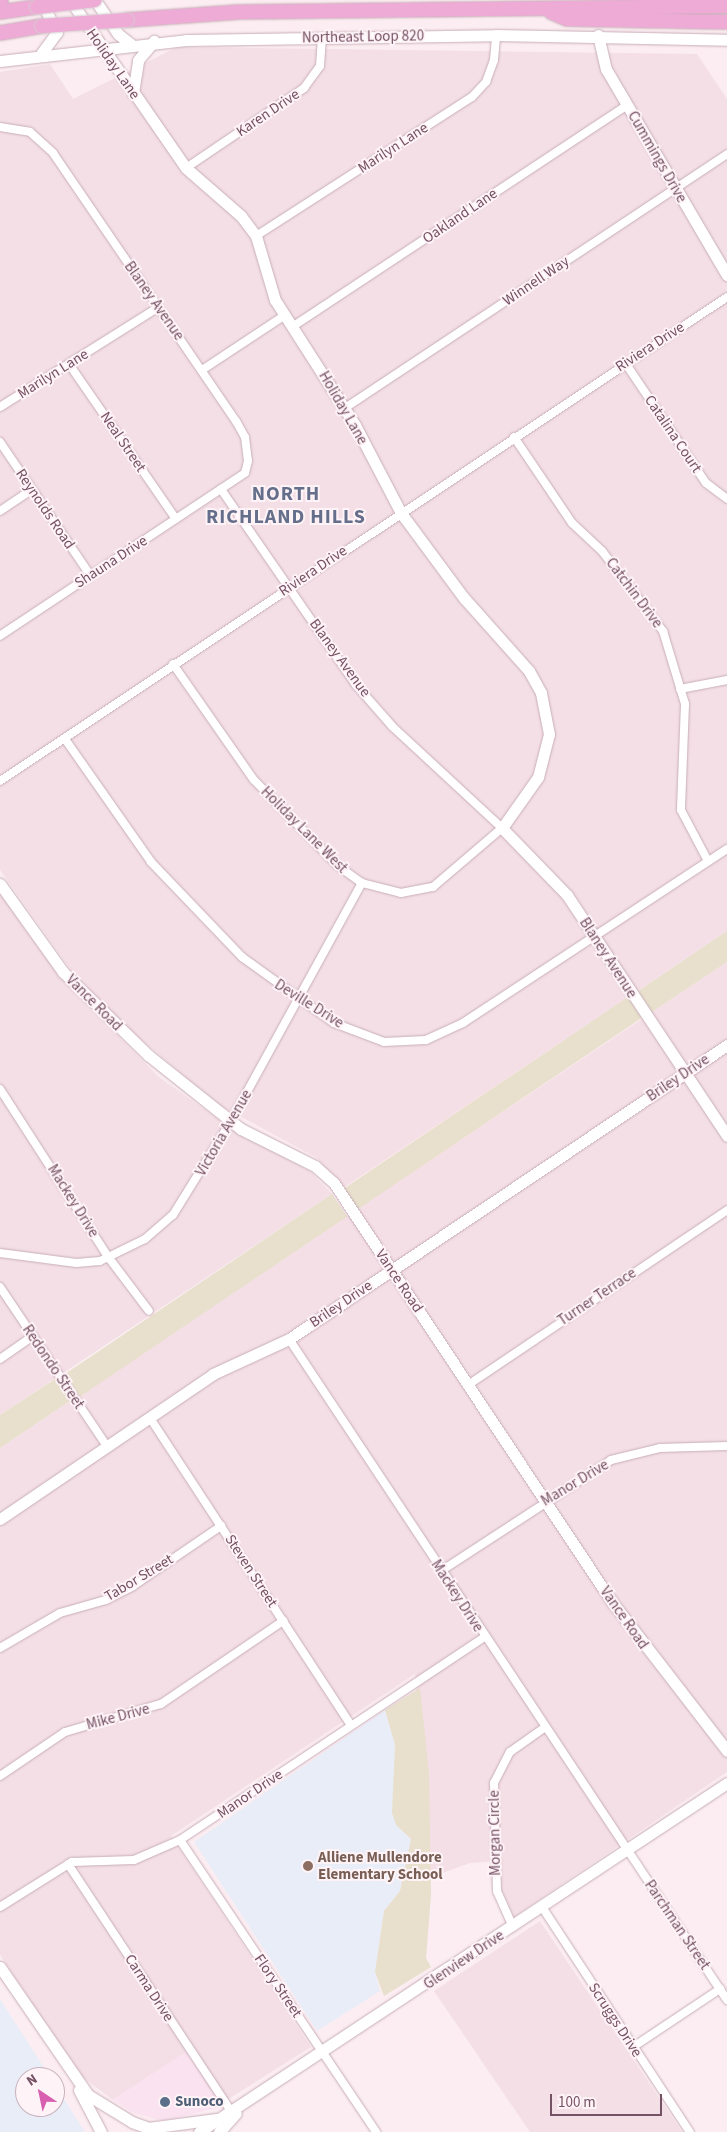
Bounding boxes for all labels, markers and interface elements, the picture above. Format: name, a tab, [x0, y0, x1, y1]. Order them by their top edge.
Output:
street label: Holiday Lane	[82, 25, 144, 103]
street label: Northeast Loop 820	[302, 27, 424, 47]
street label: Karen Drive	[233, 85, 303, 141]
street label: Cummings Drive	[624, 108, 690, 206]
street label: Marilyn Lane	[355, 119, 431, 177]
street label: Oakland Lane	[419, 184, 501, 248]
street label: Winnell Way	[499, 252, 573, 310]
street label: Blaney Avenue	[120, 258, 188, 344]
street label: Riviera Drive	[612, 318, 688, 376]
street label: Marilyn Lane	[14, 345, 92, 403]
street label: Holiday Lane	[315, 368, 371, 448]
street label: Catalina Court	[640, 392, 706, 476]
street label: Neal Street	[96, 408, 150, 476]
street label: Reynolds Road	[12, 465, 78, 553]
district label: NORTH RICHLAND HILLS	[204, 482, 368, 529]
street label: Shauna Drive	[71, 532, 151, 592]
street label: Riviera Drive	[276, 542, 350, 600]
street label: Catchin Drive	[602, 554, 666, 632]
street label: Blaney Avenue	[306, 615, 374, 701]
street label: Holiday Lane West	[257, 783, 351, 877]
street label: Blaney Avenue	[575, 914, 641, 1002]
street label: Vance Road	[62, 971, 126, 1035]
street label: Deville Drive	[271, 976, 347, 1032]
street label: Briley Drive	[643, 1051, 713, 1105]
street label: Victoria Avenue	[192, 1087, 256, 1179]
street label: Mackey Drive	[44, 1161, 102, 1241]
street label: Vance Road	[371, 1246, 427, 1316]
street label: Turner Terrace	[554, 1264, 640, 1330]
street label: Briley Drive	[306, 1277, 376, 1331]
street label: Redondo Street	[18, 1322, 88, 1412]
street label: Manor Drive	[538, 1456, 612, 1510]
street label: Steven Street	[221, 1531, 281, 1611]
street label: Tabor Street	[101, 1551, 177, 1605]
street label: Mackey Drive	[427, 1557, 487, 1635]
street label: Vance Road	[596, 1583, 652, 1653]
street label: Mike Drive	[84, 1700, 152, 1734]
street label: Manor Drive	[214, 1765, 286, 1823]
street label: Morgan Circle	[485, 1790, 505, 1876]
place label: Alliene Mullendore Elementary School	[318, 1848, 443, 1883]
marker: Alliene Mullendore Elementary School	[302, 1860, 314, 1872]
street label: Parchman Street	[640, 1877, 714, 1973]
street label: Glenview Drive	[420, 1926, 508, 1994]
street label: Carma Drive	[121, 1951, 177, 2025]
street label: Flory Street	[250, 1951, 306, 2021]
street label: Scruggs Drive	[584, 1979, 646, 2061]
north arrow	[15, 2067, 65, 2117]
text: N	[23, 2069, 42, 2091]
scale bar	[552, 2084, 664, 2116]
text: 100 m	[558, 2092, 596, 2113]
place label: Sunoco	[175, 2093, 224, 2111]
marker: Sunoco	[159, 2096, 171, 2108]

